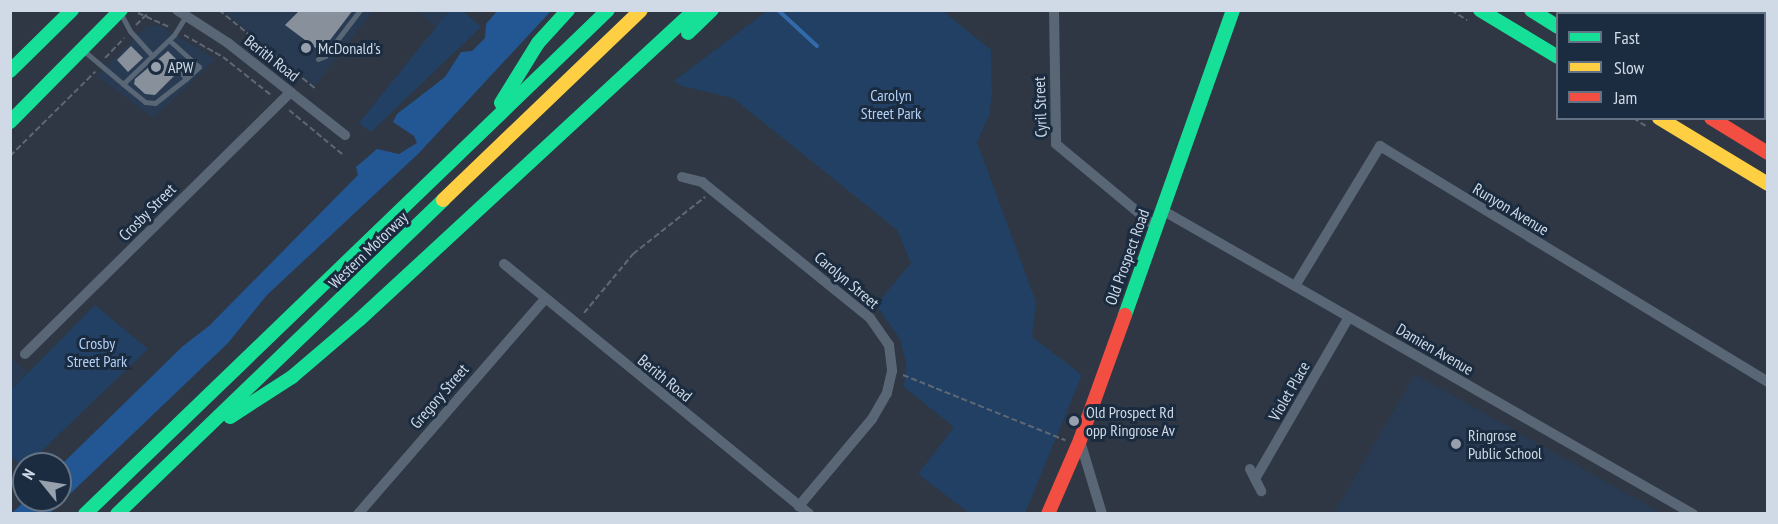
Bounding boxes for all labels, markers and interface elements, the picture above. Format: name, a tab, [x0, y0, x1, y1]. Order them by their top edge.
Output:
legend	[1556, 12, 1766, 120]
text: Fast	[1614, 26, 1640, 49]
street label: Berith Road	[241, 31, 303, 85]
place label: McDonald's	[318, 38, 381, 58]
marker: McDonald's	[299, 41, 313, 55]
text: Slow	[1614, 56, 1644, 79]
place label: APW	[168, 57, 194, 77]
marker: APW	[149, 60, 163, 74]
street label: Cyril Street	[1029, 76, 1051, 138]
park label: Carolyn Street Park	[861, 85, 921, 123]
text: Jam	[1614, 86, 1637, 109]
street label: Crosby Street	[114, 179, 180, 245]
street label: Runyon Avenue	[1469, 179, 1553, 239]
street label: Old Prospect Road	[1101, 206, 1153, 308]
street label: Western Motorway	[325, 208, 411, 292]
street label: Carolyn Street	[811, 248, 883, 312]
street label: Damien Avenue	[1393, 319, 1477, 379]
park label: Crosby Street Park	[67, 333, 127, 371]
street label: Berith Road	[634, 350, 696, 406]
street label: Violet Place	[1264, 358, 1314, 424]
street label: Gregory Street	[406, 360, 472, 432]
place label: Old Prospect Rd opp Ringrose Av	[1086, 402, 1175, 440]
marker: Old Prospect Rd opp Ringrose Av	[1067, 414, 1081, 428]
place label: Ringrose Public School	[1468, 425, 1542, 463]
marker: Ringrose Public School	[1449, 437, 1463, 451]
north arrow	[12, 452, 72, 512]
text: N	[17, 465, 39, 483]

